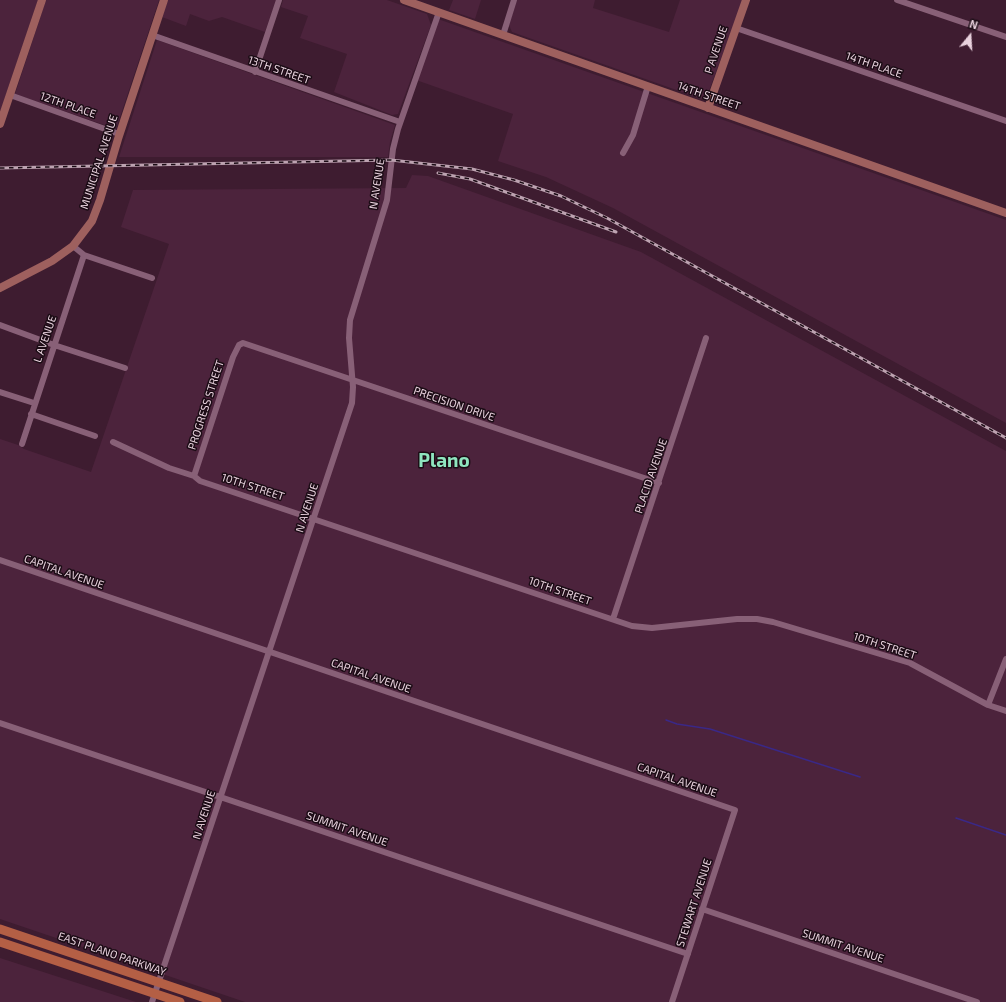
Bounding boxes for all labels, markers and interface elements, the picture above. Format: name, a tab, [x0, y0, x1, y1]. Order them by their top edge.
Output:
north arrow	[950, 16, 990, 56]
text: N	[968, 17, 980, 32]
street label: P AVENUE	[702, 24, 730, 76]
street label: 14TH PLACE	[844, 49, 904, 81]
street label: 13TH STREET	[246, 53, 312, 87]
street label: 14TH STREET	[676, 79, 742, 113]
street label: 12TH PLACE	[38, 89, 98, 121]
street label: MUNICIPAL AVENUE	[78, 113, 120, 211]
street label: N AVENUE	[367, 158, 387, 210]
street label: L AVENUE	[31, 314, 59, 364]
street label: PROGRESS STREET	[185, 359, 227, 451]
street label: PRECISION DRIVE	[412, 384, 496, 424]
street label: PLACID AVENUE	[632, 437, 670, 515]
district label: Plano	[418, 450, 470, 472]
street label: 10TH STREET	[220, 471, 286, 503]
street label: N AVENUE	[293, 482, 321, 534]
street label: CAPITAL AVENUE	[22, 552, 106, 592]
street label: 10TH STREET	[527, 574, 593, 608]
street label: 10TH STREET	[852, 630, 918, 662]
street label: CAPITAL AVENUE	[329, 656, 413, 696]
street label: CAPITAL AVENUE	[635, 760, 719, 800]
street label: N AVENUE	[190, 789, 218, 841]
street label: SUMMIT AVENUE	[305, 809, 389, 849]
street label: STEWART AVENUE	[674, 857, 714, 949]
street label: SUMMIT AVENUE	[801, 927, 885, 965]
street label: EAST PLANO PARKWAY	[56, 929, 168, 979]

